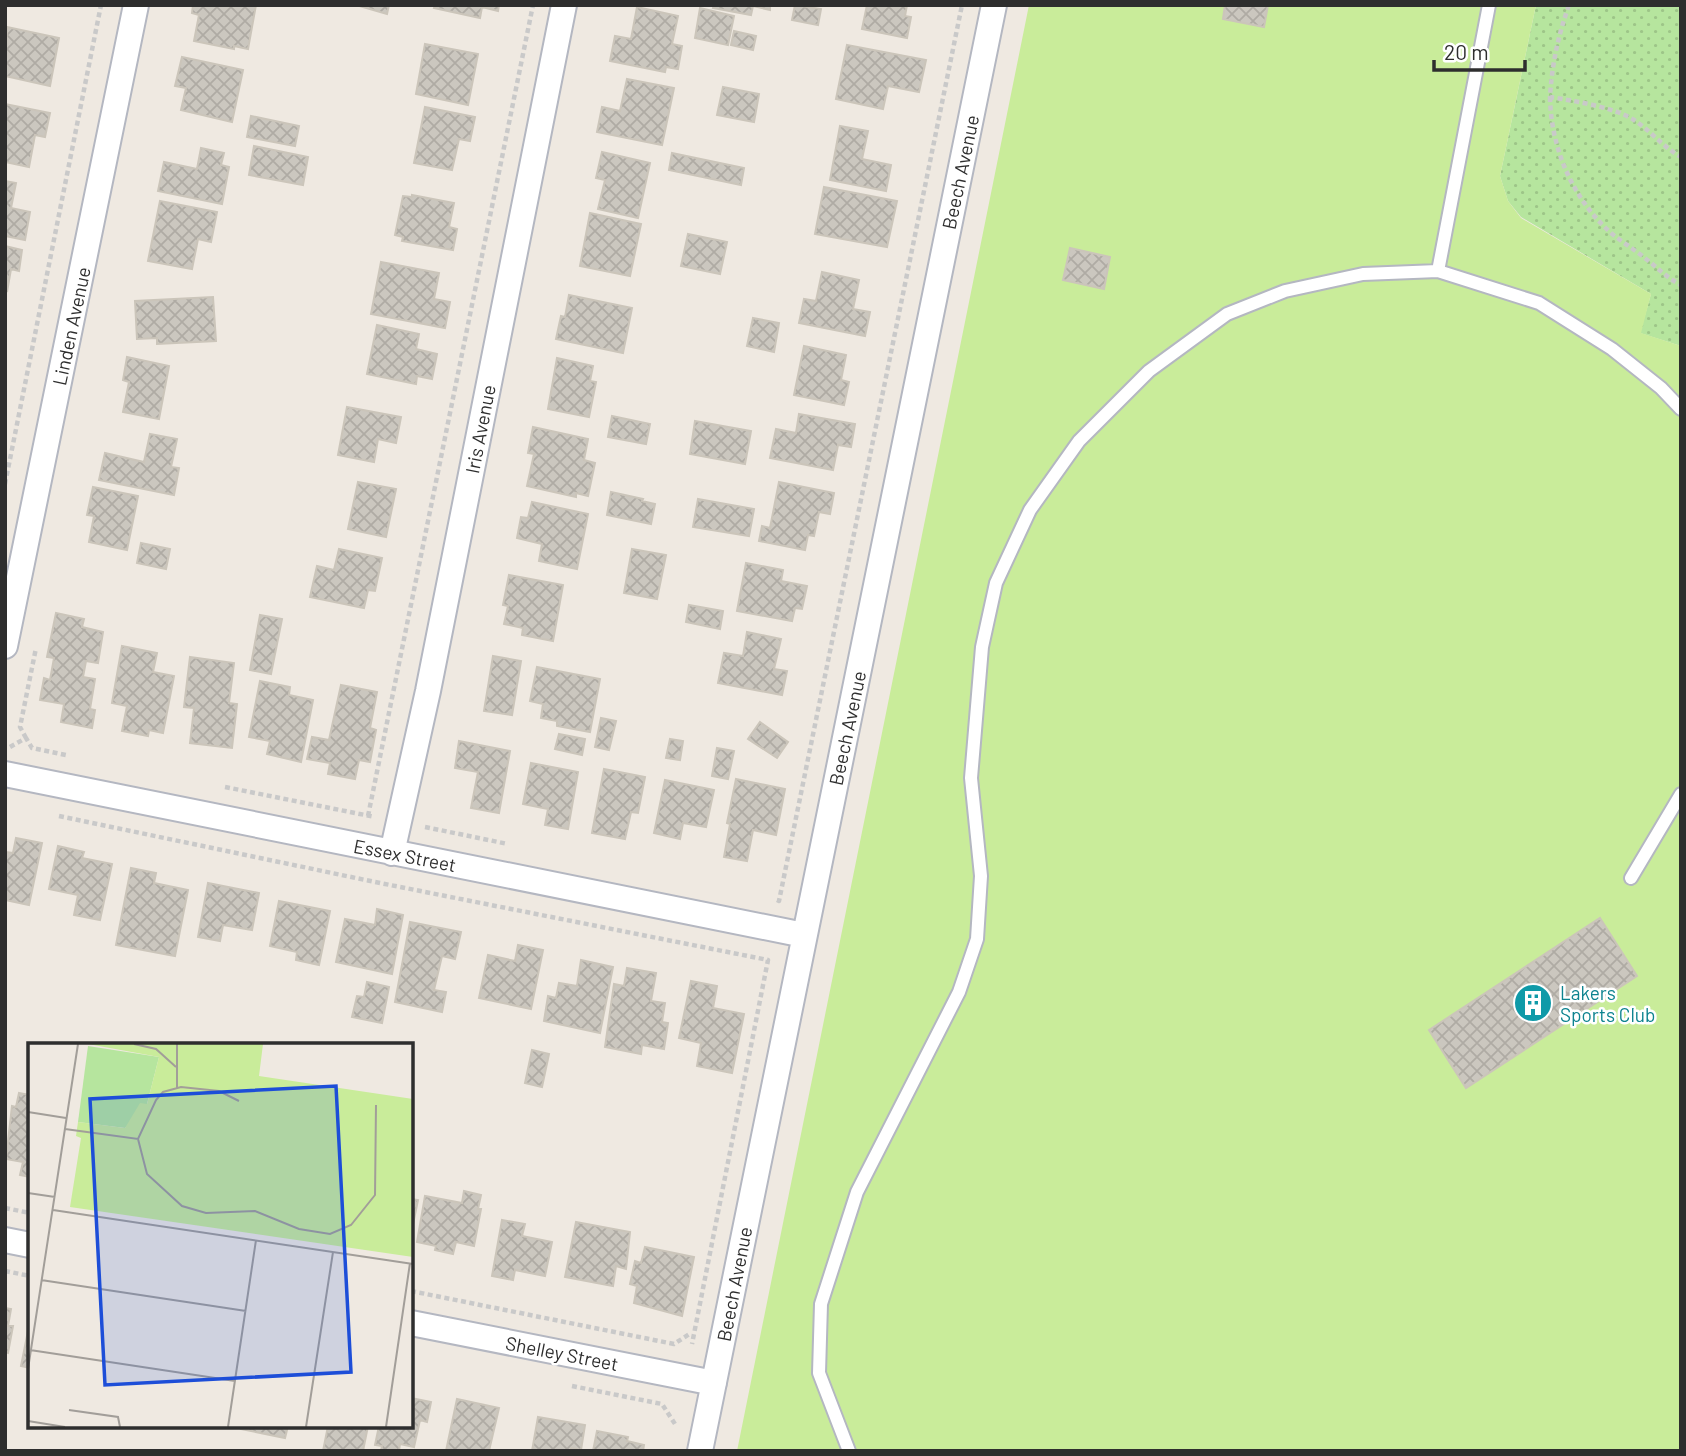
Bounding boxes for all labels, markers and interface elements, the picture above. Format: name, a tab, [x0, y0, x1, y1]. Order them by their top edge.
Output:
scale bar	[1434, 28, 1525, 72]
text: 20 m	[1444, 39, 1489, 64]
street label: Beech Avenue	[937, 113, 983, 231]
street label: Linden Avenue	[47, 265, 95, 387]
street label: Iris Avenue	[460, 383, 500, 475]
street label: Beech Avenue	[824, 669, 870, 787]
street label: Essex Street	[352, 834, 458, 876]
place label: Lakers Sports Club	[1560, 981, 1655, 1026]
building icon: Lakers Sports Club	[1512, 982, 1554, 1024]
inset map	[28, 1043, 413, 1428]
street label: Beech Avenue	[712, 1225, 756, 1343]
street label: Shelley Street	[504, 1331, 620, 1375]

